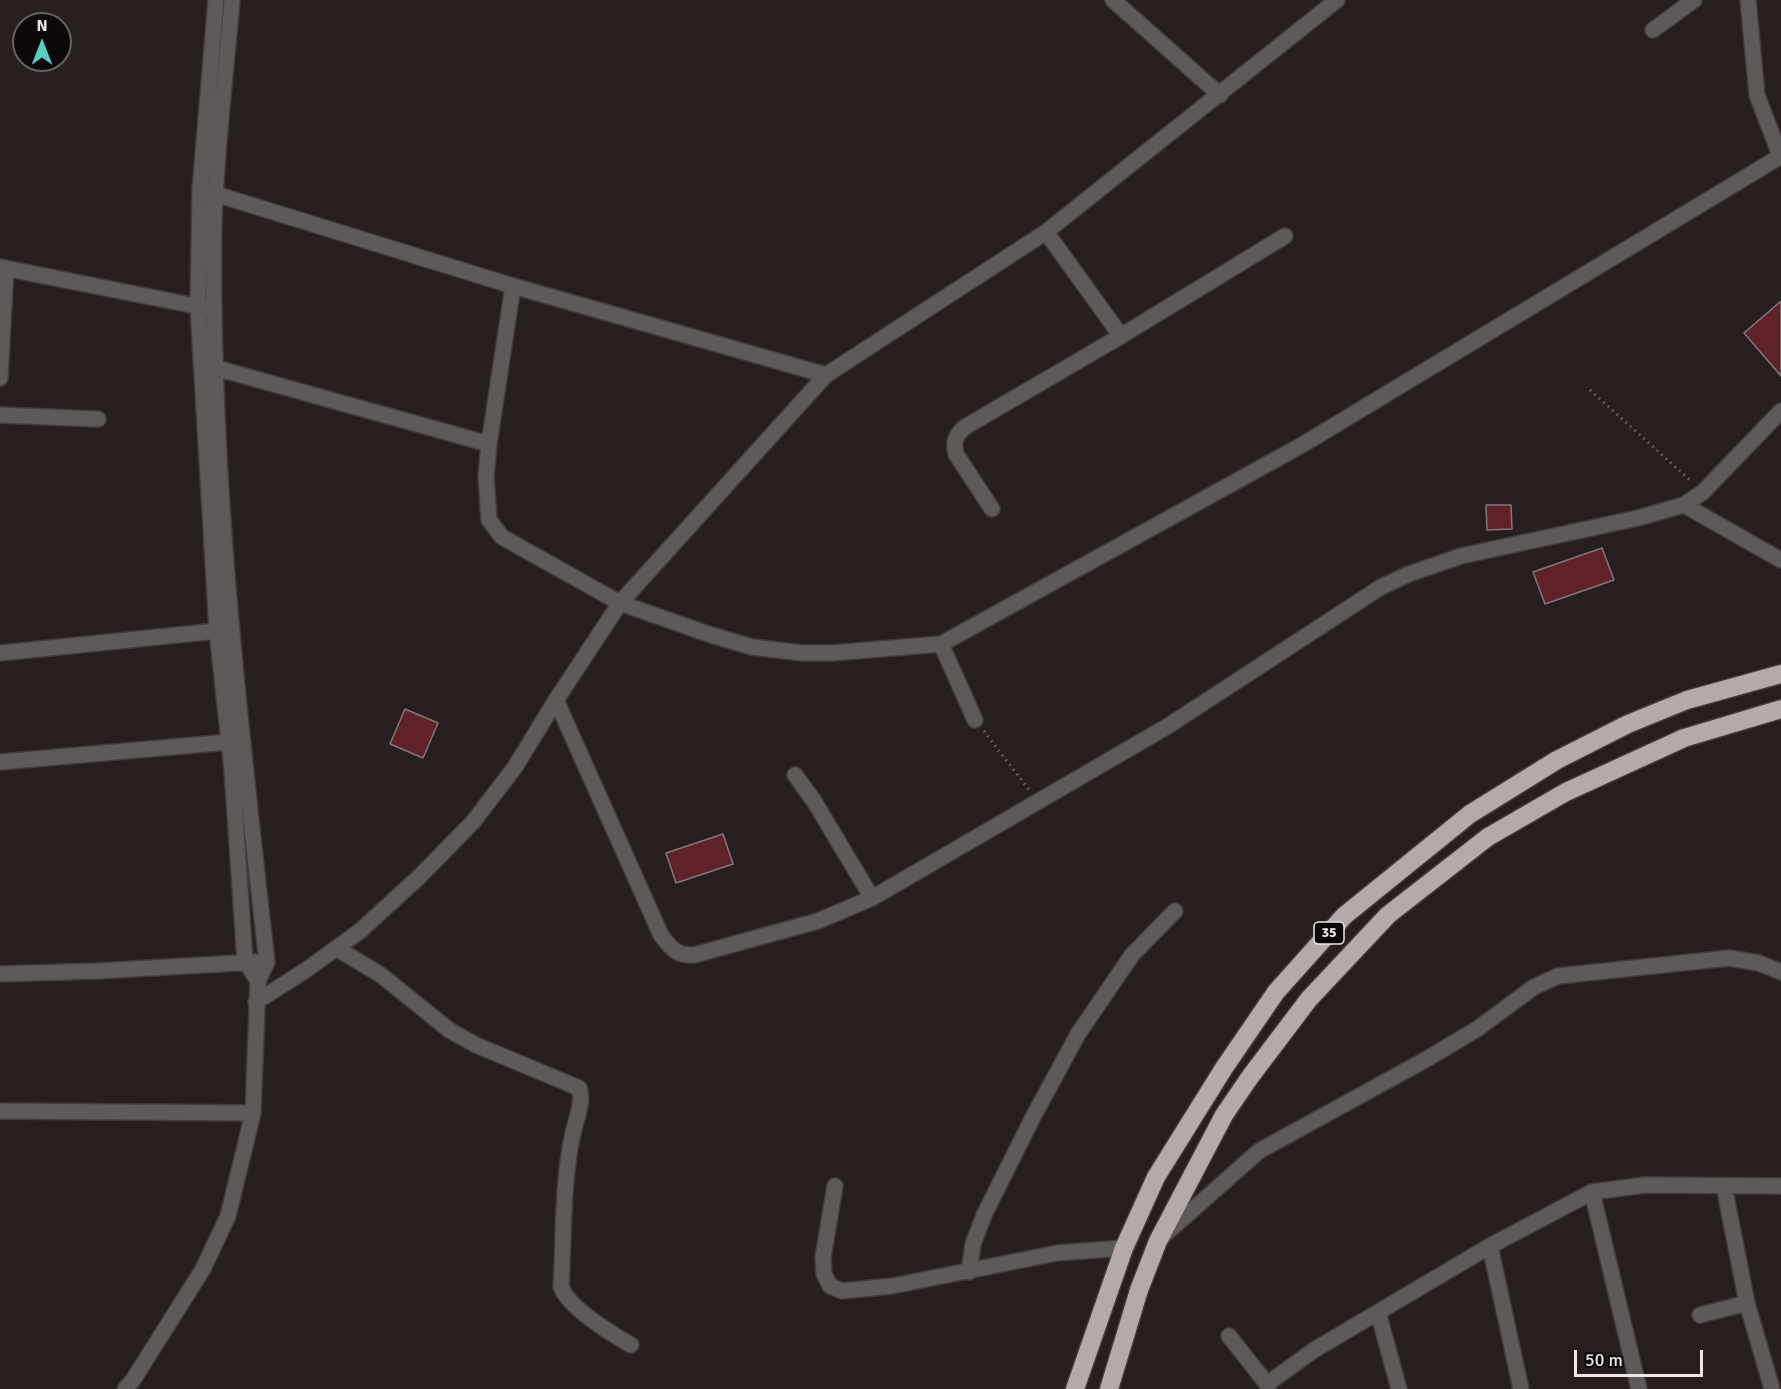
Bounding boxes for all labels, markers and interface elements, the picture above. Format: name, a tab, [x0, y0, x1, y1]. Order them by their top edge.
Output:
north arrow	[12, 12, 72, 72]
text: N	[36, 16, 48, 36]
road number: 35	[1314, 922, 1344, 944]
scale bar	[1577, 1338, 1706, 1376]
text: 50 m	[1585, 1349, 1623, 1371]

